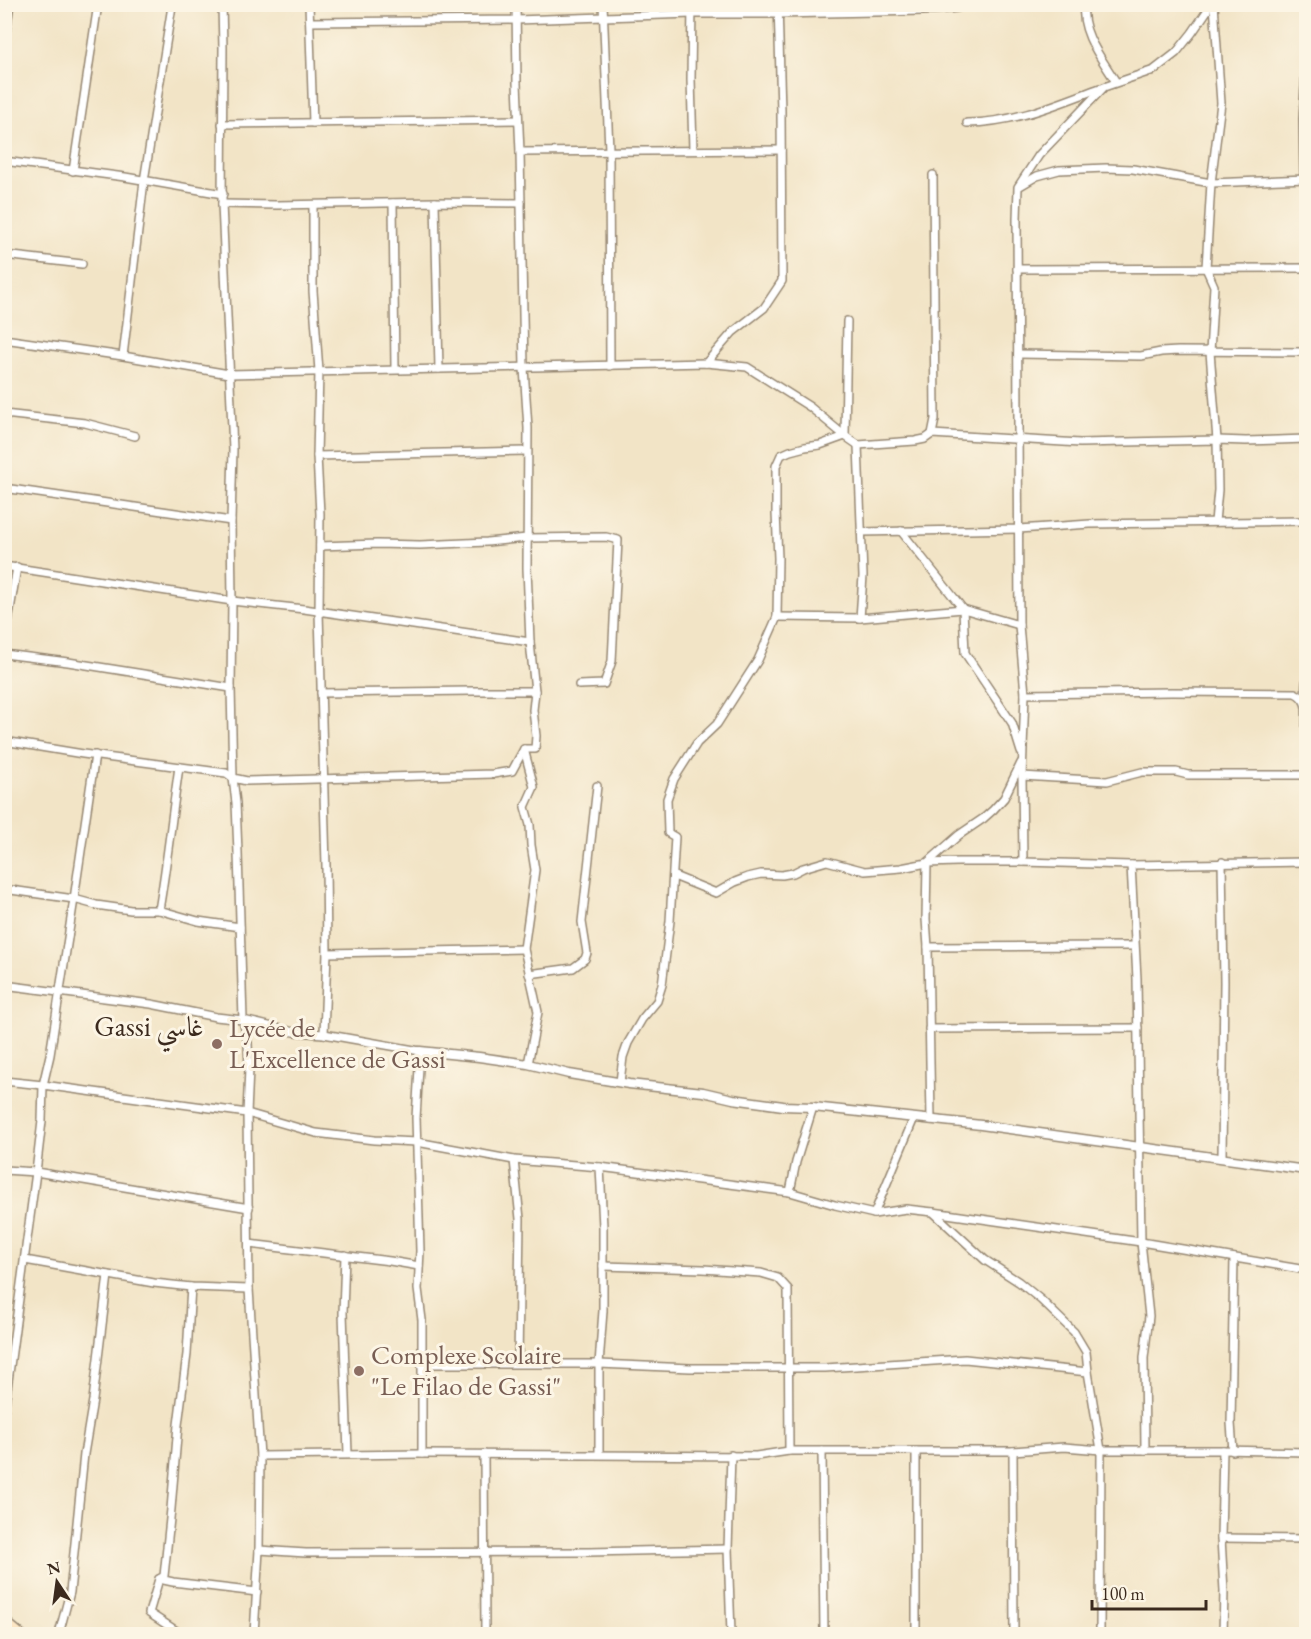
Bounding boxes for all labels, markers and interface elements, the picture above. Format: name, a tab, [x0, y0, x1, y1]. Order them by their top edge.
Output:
district label: Gassi غاسي	[94, 1008, 204, 1053]
place label: Lycée de L'Excellence de Gassi	[229, 1010, 446, 1076]
marker: Lycée de L'Excellence de Gassi	[210, 1037, 224, 1051]
place label: Complexe Scolaire "Le Filao de Gassi"	[371, 1337, 561, 1403]
marker: Complexe Scolaire "Le Filao de Gassi"	[352, 1364, 366, 1378]
north arrow	[27, 1552, 87, 1612]
text: N	[45, 1556, 62, 1580]
scale bar	[1092, 1573, 1206, 1611]
text: 100 m	[1101, 1582, 1145, 1605]

